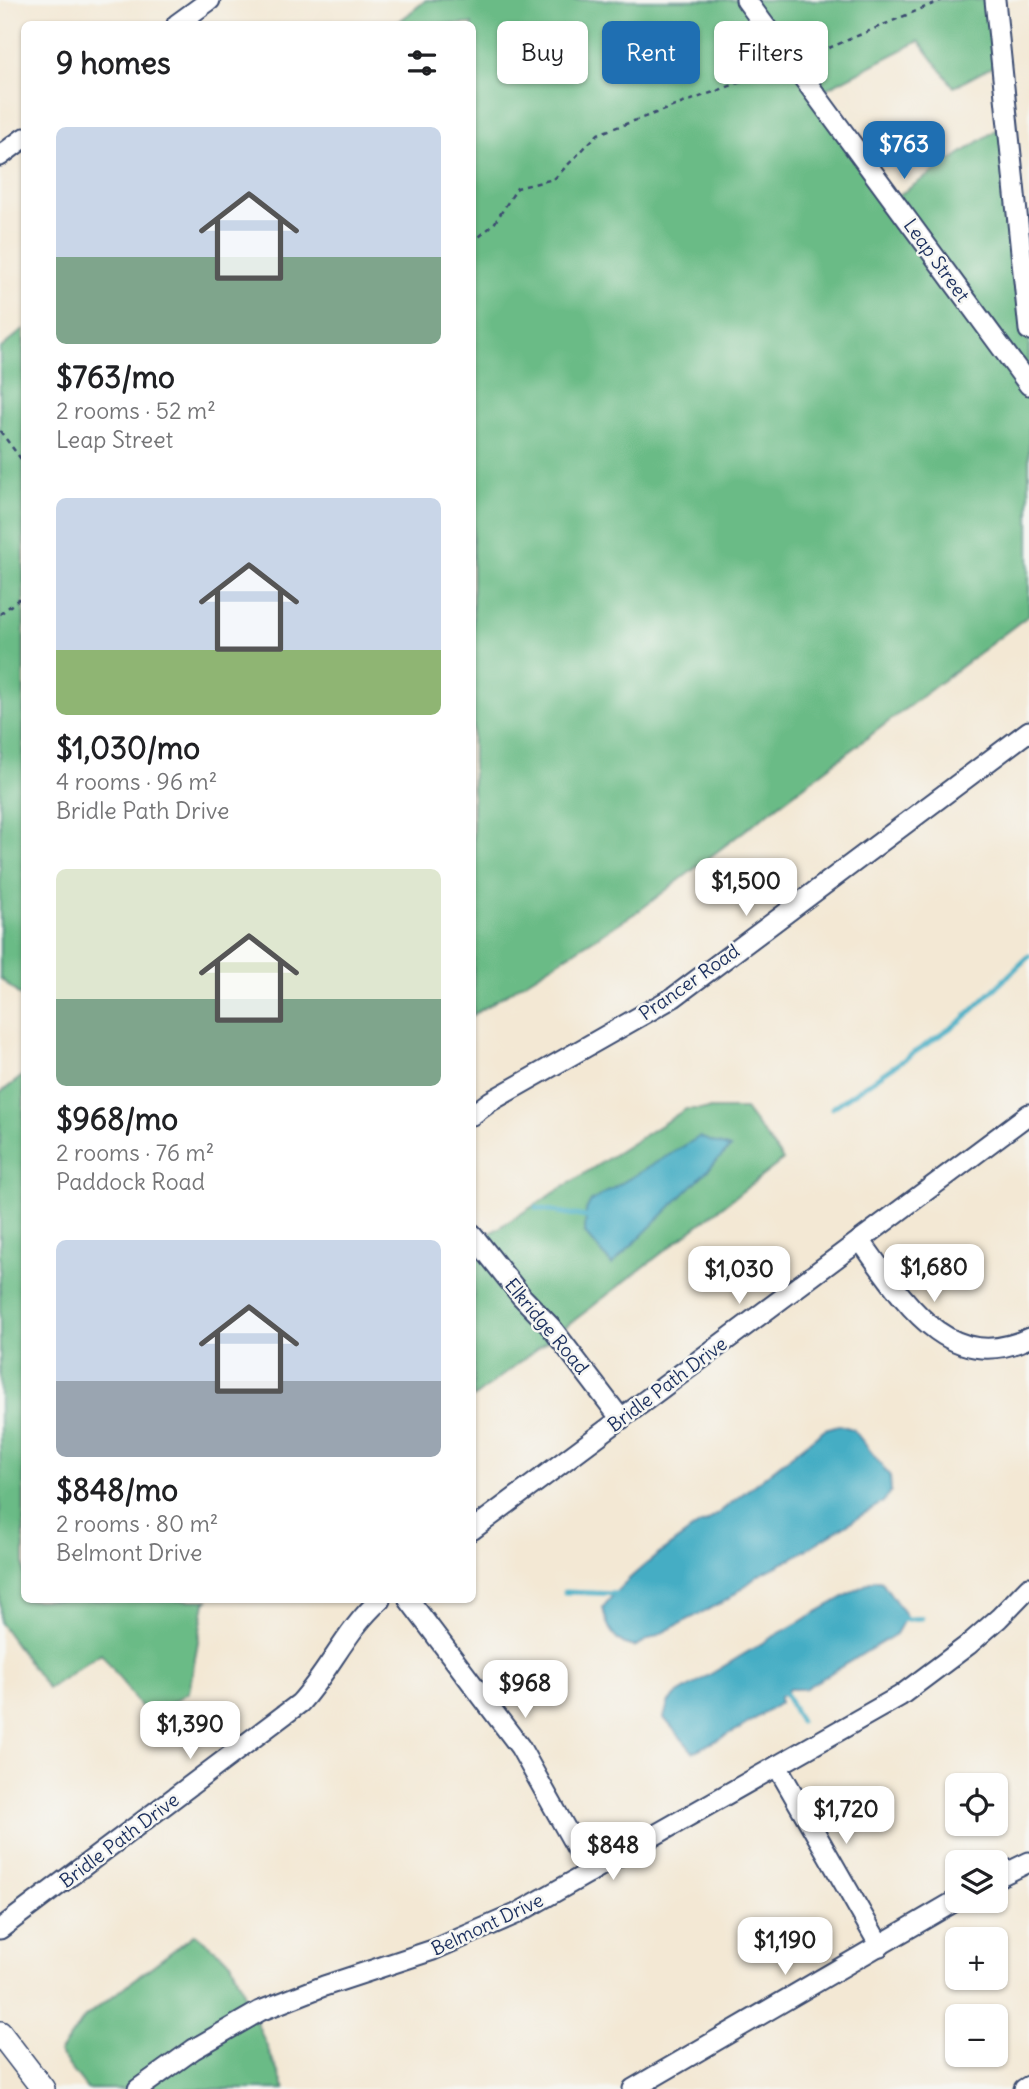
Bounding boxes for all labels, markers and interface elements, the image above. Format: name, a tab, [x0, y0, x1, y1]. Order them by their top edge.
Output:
chip: Buy	[497, 21, 588, 84]
chip: Rent	[602, 21, 700, 84]
chip: Filters	[714, 21, 828, 84]
text: 9 homes	[56, 44, 171, 82]
icon: filters	[403, 44, 441, 82]
pin: $763	[863, 122, 945, 181]
text: $763	[879, 129, 929, 158]
icon: home	[186, 173, 312, 299]
street label: Leap Street	[899, 214, 975, 306]
text: $763/mo	[56, 358, 175, 396]
text: 2 rooms · 52 m²	[56, 396, 216, 425]
text: Leap Street	[56, 425, 173, 454]
icon: home	[186, 544, 312, 670]
text: $1,030/mo	[56, 729, 200, 767]
text: 4 rooms · 96 m²	[56, 767, 217, 796]
text: Bridle Path Drive	[56, 796, 229, 825]
pin: $1,500	[689, 858, 803, 918]
text: $1,500	[711, 866, 781, 895]
icon: home	[186, 915, 312, 1041]
street label: Prancer Road	[634, 939, 744, 1025]
text: $968/mo	[56, 1100, 178, 1138]
text: 2 rooms · 76 m²	[56, 1138, 214, 1167]
text: Paddock Road	[56, 1167, 205, 1196]
pin: $1,680	[877, 1244, 991, 1304]
pin: $1,030	[682, 1246, 796, 1306]
text: $1,680	[900, 1252, 968, 1281]
text: $1,030	[704, 1254, 774, 1283]
street label: Elkridge Road	[500, 1273, 594, 1379]
icon: home	[186, 1286, 312, 1412]
street label: Bridle Path Drive	[603, 1331, 731, 1437]
text: $848/mo	[56, 1471, 178, 1509]
text: 2 rooms · 80 m²	[56, 1509, 218, 1538]
text: Belmont Drive	[56, 1538, 202, 1567]
pin: $968	[484, 1660, 566, 1720]
text: $968	[499, 1668, 551, 1697]
pin: $1,390	[133, 1702, 247, 1761]
text: $1,390	[156, 1709, 224, 1738]
map controls	[945, 1773, 1008, 2067]
button: locate	[945, 1773, 1008, 1836]
pin: $1,720	[789, 1786, 903, 1846]
street label: Bridle Path Drive	[55, 1787, 183, 1893]
text: $1,720	[813, 1794, 879, 1823]
pin: $848	[572, 1822, 654, 1882]
text: $848	[587, 1830, 639, 1859]
button: layers	[945, 1850, 1008, 1913]
street label: Belmont Drive	[427, 1888, 547, 1960]
pin: $1,190	[728, 1918, 842, 1977]
text: $1,190	[754, 1925, 816, 1954]
button: +	[945, 1927, 1008, 1990]
button: −	[945, 2004, 1008, 2067]

